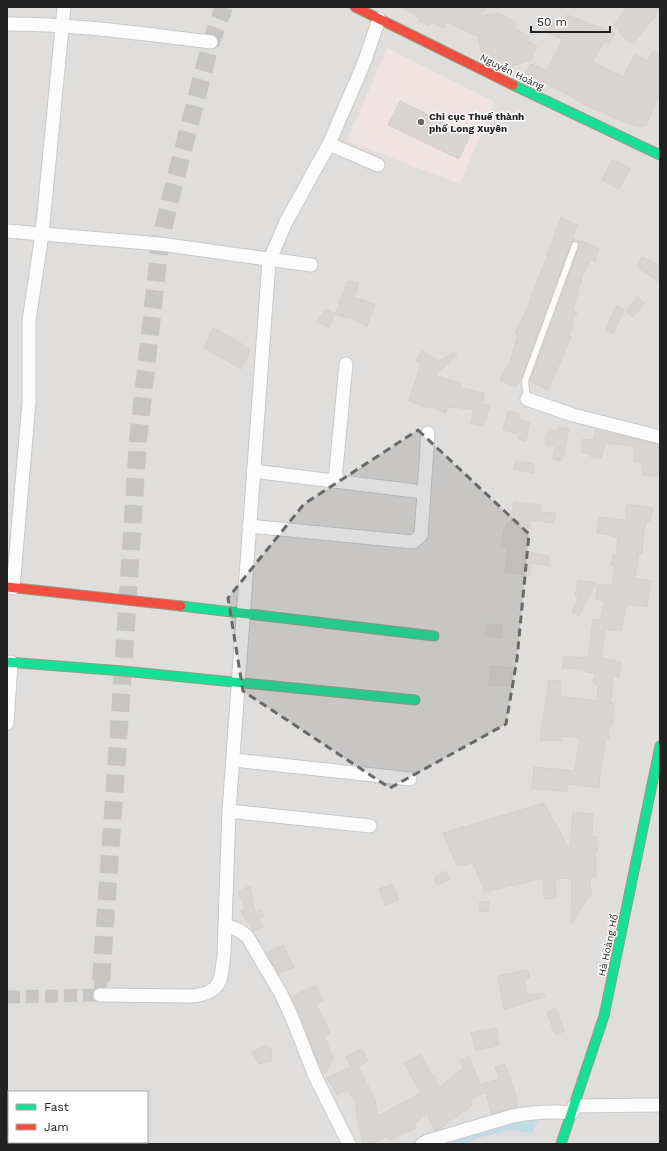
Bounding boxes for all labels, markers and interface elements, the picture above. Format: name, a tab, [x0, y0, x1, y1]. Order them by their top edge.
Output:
scale bar	[531, 8, 610, 34]
text: 50 m	[537, 15, 567, 29]
street label: Nguyễn Hoàng	[478, 52, 546, 93]
place label: Chi cục Thuế thành phố Long Xuyên	[429, 111, 524, 134]
marker: Chi cục Thuế thành phố Long Xuyên	[416, 117, 426, 127]
street label: Hà Hoàng Hổ	[596, 913, 620, 977]
legend	[8, 1091, 148, 1143]
text: Fast	[44, 1100, 69, 1114]
text: Jam	[44, 1120, 69, 1134]

